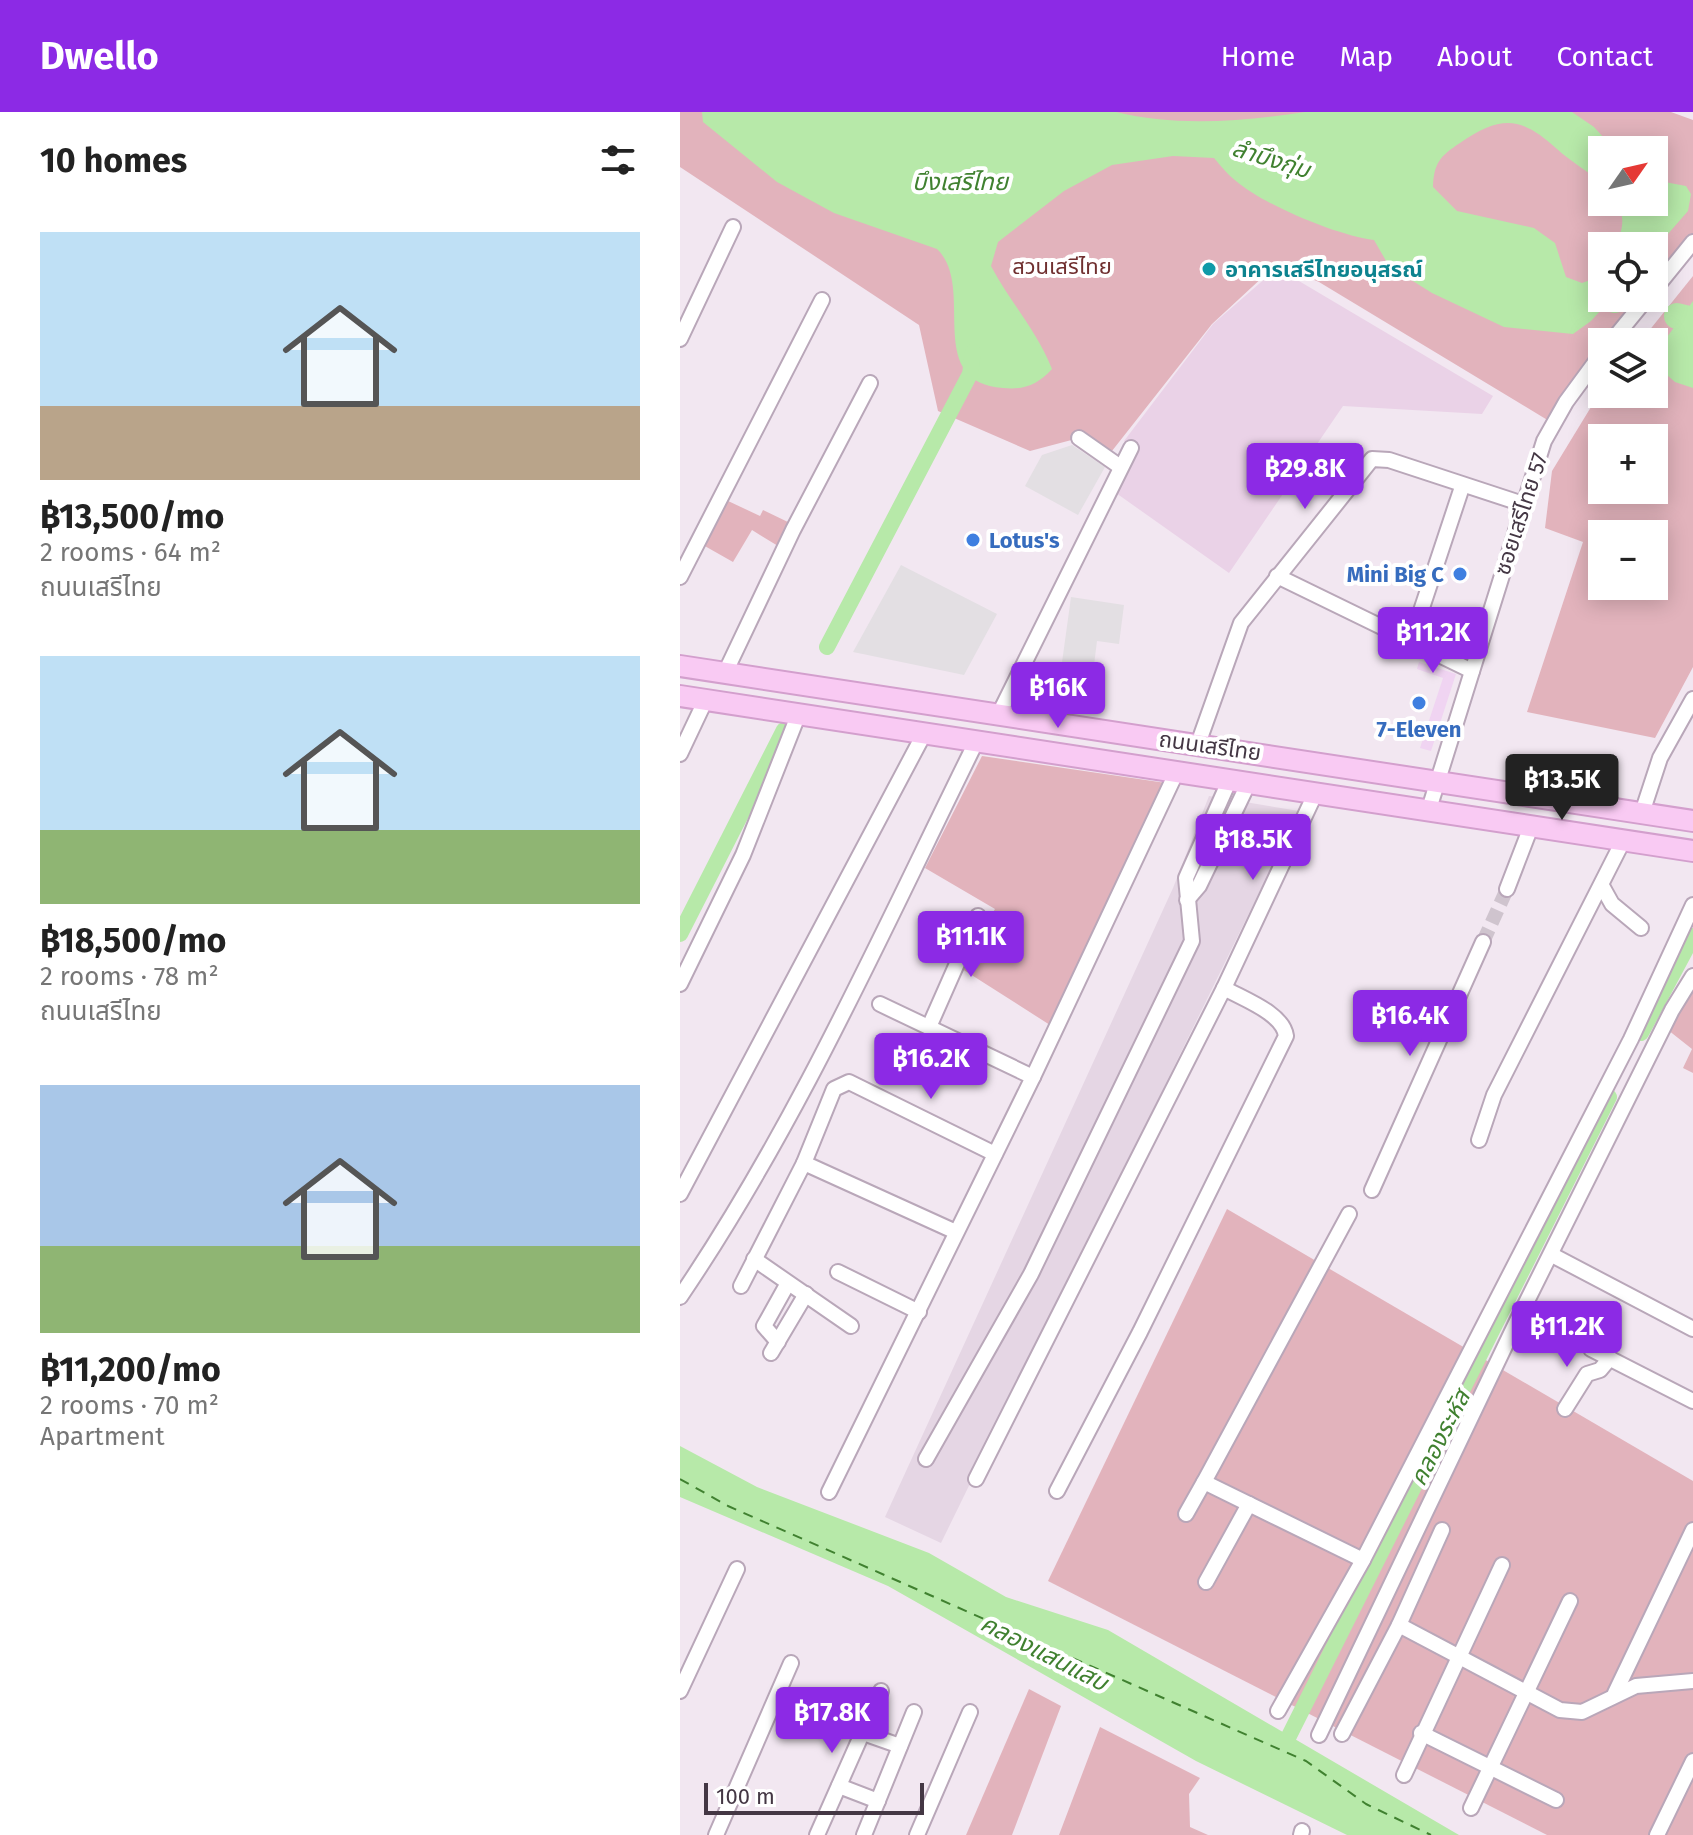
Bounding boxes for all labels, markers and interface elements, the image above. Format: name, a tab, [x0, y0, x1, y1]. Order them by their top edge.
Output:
text: Dwello	[40, 33, 159, 79]
text: Home	[1221, 40, 1295, 73]
text: Map	[1339, 40, 1393, 73]
text: About	[1437, 40, 1512, 73]
text: Contact	[1556, 40, 1653, 73]
water label: ลำบึงกุ่ม	[1228, 134, 1315, 186]
north arrow	[1588, 136, 1668, 216]
map controls	[1588, 136, 1668, 600]
icon: filters	[596, 138, 640, 182]
text: 10 homes	[40, 140, 187, 181]
water label: บึงเสรีไทย	[912, 168, 1010, 196]
button: locate	[1588, 232, 1668, 312]
park label: สวนเสรีไทย	[1012, 253, 1112, 280]
place label: อาคารเสรีไทยอนุสรณ์	[1225, 256, 1423, 283]
marker: อาคารเสรีไทยอนุสรณ์	[1200, 260, 1218, 278]
icon: home	[268, 284, 412, 428]
button: layers	[1588, 328, 1668, 408]
button: +	[1588, 424, 1668, 504]
pin: ฿29.8K	[1240, 443, 1370, 511]
street label: ซอยเสรีไทย 57	[1489, 449, 1553, 578]
text: ฿29.8K	[1265, 453, 1345, 484]
text: ฿13,500/mo	[40, 496, 224, 537]
button: −	[1588, 520, 1668, 600]
place label: Lotus's	[989, 527, 1060, 554]
marker: Lotus's	[964, 531, 982, 549]
text: 2 rooms · 64 m²	[40, 537, 221, 568]
place label: Mini Big C	[1347, 561, 1444, 588]
marker: Mini Big C	[1451, 565, 1469, 583]
text: ถนนเสรีไทย	[40, 572, 162, 603]
pin: ฿11.2K	[1368, 607, 1498, 675]
text: ฿11.2K	[1396, 617, 1470, 648]
pin: ฿16K	[1011, 662, 1105, 730]
text: ฿16K	[1029, 672, 1087, 703]
marker: 7-Eleven	[1410, 694, 1428, 712]
icon: home	[268, 708, 412, 852]
place label: 7-Eleven	[1377, 716, 1461, 743]
street label: ถนนเสรีไทย	[1157, 725, 1263, 767]
pin: ฿13.5K	[1497, 754, 1627, 822]
text: ฿13.5K	[1523, 764, 1601, 795]
pin: ฿18.5K	[1188, 814, 1318, 882]
text: ฿18.5K	[1214, 824, 1292, 855]
pin: ฿11.1K	[906, 911, 1036, 979]
text: ฿18,500/mo	[40, 920, 226, 961]
text: ฿11.1K	[936, 921, 1006, 952]
text: 2 rooms · 78 m²	[40, 961, 219, 992]
pin: ฿16.4K	[1345, 990, 1475, 1058]
text: ถนนเสรีไทย	[40, 996, 162, 1027]
text: ฿16.4K	[1371, 1000, 1449, 1031]
pin: ฿16.2K	[866, 1033, 996, 1101]
text: ฿16.2K	[892, 1043, 970, 1074]
icon: home	[268, 1137, 412, 1281]
pin: ฿11.2K	[1502, 1301, 1632, 1369]
text: ฿11.2K	[1530, 1311, 1604, 1342]
text: ฿11,200/mo	[40, 1349, 221, 1390]
water label: คลองระหัส	[1404, 1383, 1477, 1490]
text: 2 rooms · 70 m²	[40, 1390, 219, 1421]
text: Apartment	[40, 1421, 165, 1452]
water label: คลองแสนแสบ	[976, 1609, 1113, 1698]
pin: ฿17.8K	[767, 1687, 897, 1755]
text: ฿17.8K	[794, 1697, 870, 1728]
scale bar	[704, 1779, 924, 1815]
text: 100 m	[716, 1783, 775, 1810]

